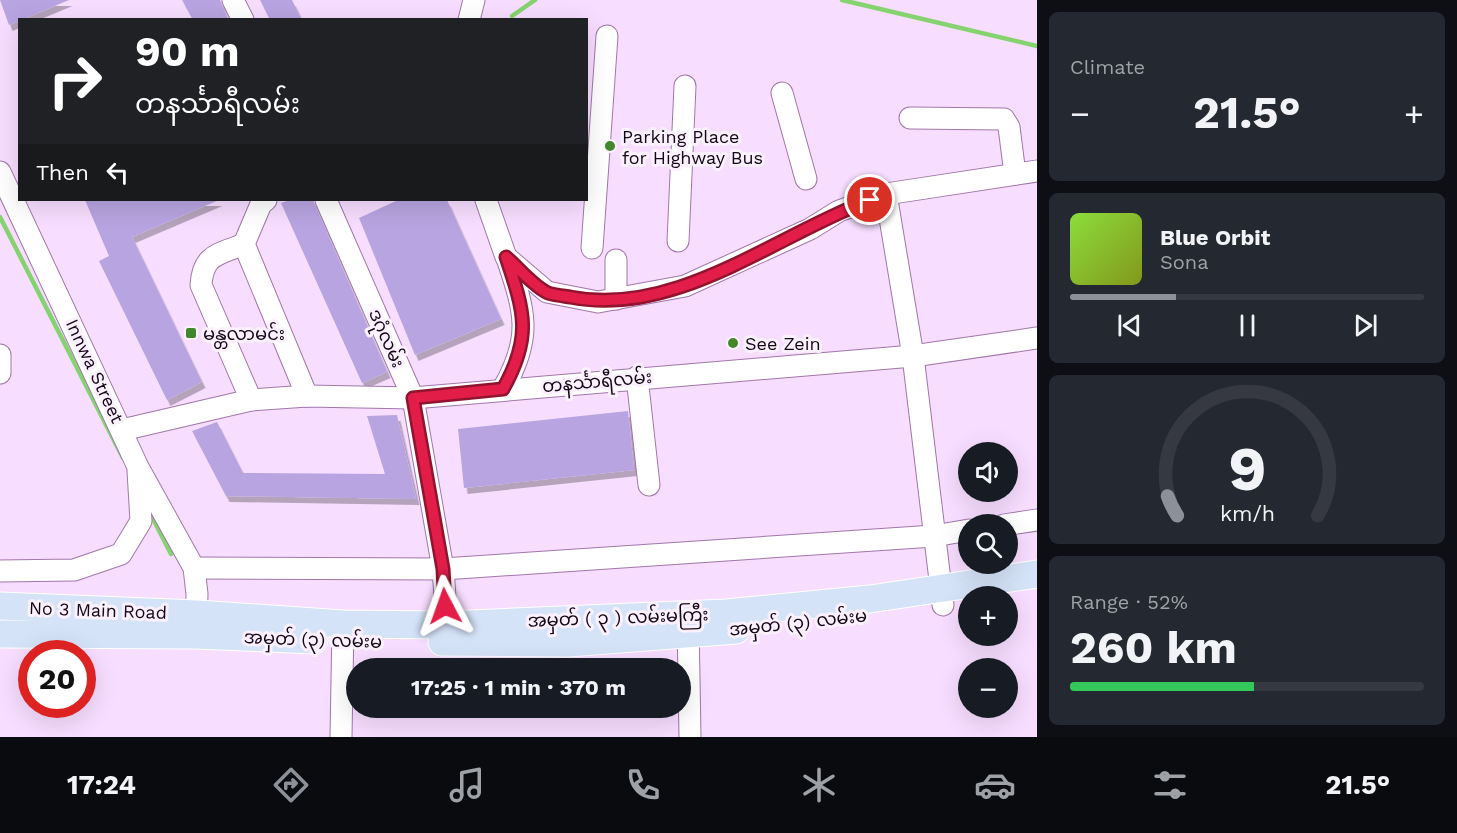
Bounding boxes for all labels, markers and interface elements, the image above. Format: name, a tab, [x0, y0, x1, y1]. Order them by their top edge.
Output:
text: 90 m	[135, 27, 239, 76]
icon: right	[36, 42, 114, 120]
text: Climate	[1070, 55, 1145, 79]
text: 21.5°	[1193, 86, 1301, 139]
text: တနင်္သာရီလမ်း	[135, 88, 300, 120]
text: −	[1070, 94, 1090, 133]
text: +	[1404, 94, 1424, 133]
place label: Parking Place for Highway Bus	[622, 126, 763, 168]
marker: Parking Place for Highway Bus	[603, 139, 617, 153]
icon: left	[101, 156, 134, 189]
text: Then	[36, 160, 89, 185]
pin	[844, 174, 895, 225]
icon: arrive	[853, 183, 886, 216]
text: Blue Orbit	[1160, 225, 1270, 250]
text: Sona	[1160, 250, 1209, 274]
street label: ဒဂုံလမ်း	[360, 304, 411, 373]
icon: previous	[1113, 309, 1146, 342]
icon: pause	[1231, 309, 1264, 342]
icon: next	[1349, 309, 1382, 342]
street label: Innwa Street	[62, 316, 128, 427]
place label: မန္တလာမင်း	[203, 321, 285, 349]
marker: မန္တလာမင်း	[184, 326, 198, 340]
place label: See Zein	[745, 333, 821, 354]
marker: See Zein	[726, 336, 740, 350]
street label: တနင်္သာရီလမ်း	[541, 363, 653, 401]
text: 9	[1228, 432, 1266, 505]
map controls	[958, 442, 1018, 718]
button: sound	[958, 442, 1018, 502]
text: km/h	[1219, 502, 1275, 527]
button: search	[958, 514, 1018, 574]
position arrow	[413, 574, 477, 638]
button: +	[958, 586, 1018, 646]
text: Range · 52%	[1070, 590, 1188, 614]
street label: No 3 Main Road	[29, 597, 167, 623]
street label: အမှတ် ( ၃ ) လမ်းမကြီး	[527, 600, 709, 636]
street label: အမှတ် (၃) လမ်းမ	[728, 602, 868, 645]
text: 260 km	[1070, 621, 1237, 674]
street label: အမှတ် (၃) လမ်းမ	[243, 624, 383, 657]
speed limit sign: 20	[18, 640, 96, 718]
button: −	[958, 658, 1018, 718]
text: 17:25 · 1 min · 370 m	[411, 675, 626, 700]
icon: directions	[270, 764, 312, 806]
icon: music	[446, 764, 488, 806]
icon: phone	[622, 764, 664, 806]
icon: climate	[798, 764, 840, 806]
icon: car	[974, 764, 1016, 806]
icon: filters	[1149, 764, 1191, 806]
text: 17:24	[67, 769, 136, 801]
text: 21.5°	[1325, 769, 1390, 801]

